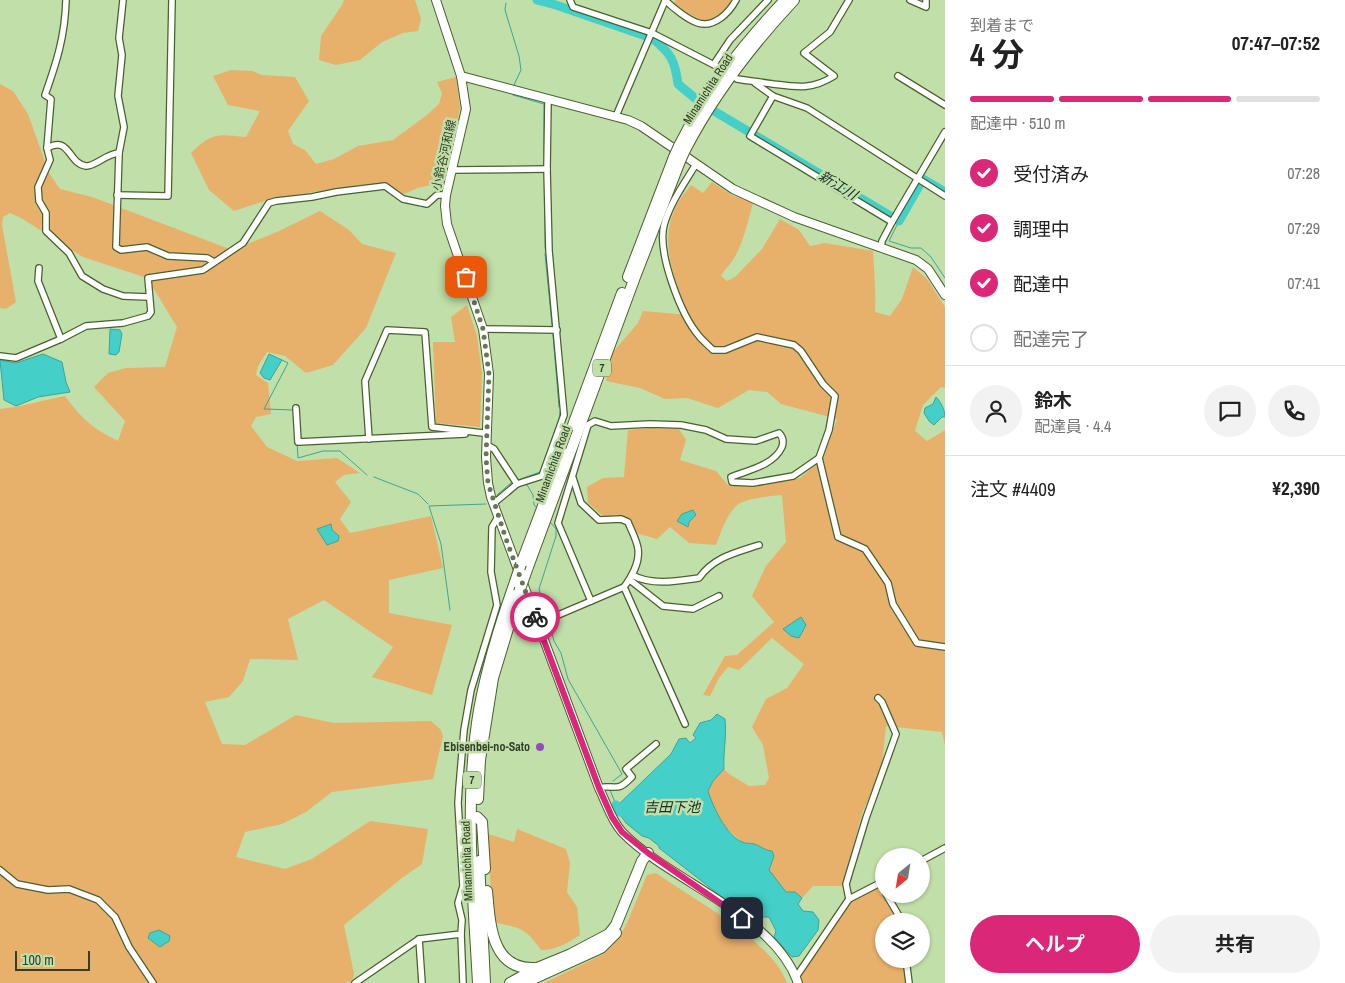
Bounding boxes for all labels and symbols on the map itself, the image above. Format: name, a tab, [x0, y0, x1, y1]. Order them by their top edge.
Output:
street label: Minamichita Road	[679, 51, 737, 127]
street label: 小鈴谷河和線	[428, 118, 460, 192]
water label: 新江川	[815, 166, 862, 205]
pin	[445, 256, 487, 298]
road number: 7	[593, 359, 611, 376]
street label: Minamichita Road	[532, 423, 574, 505]
courier	[510, 592, 560, 642]
place label: Ebisenbei-no-Sato	[444, 739, 530, 755]
marker: Ebisenbei-no-Sato	[534, 741, 546, 753]
road number: 7	[463, 772, 481, 788]
water label: 吉田下池	[644, 798, 702, 816]
street label: Minamichita Road	[458, 821, 476, 901]
north arrow	[875, 848, 930, 902]
pin	[721, 897, 763, 939]
scale bar	[15, 948, 90, 971]

